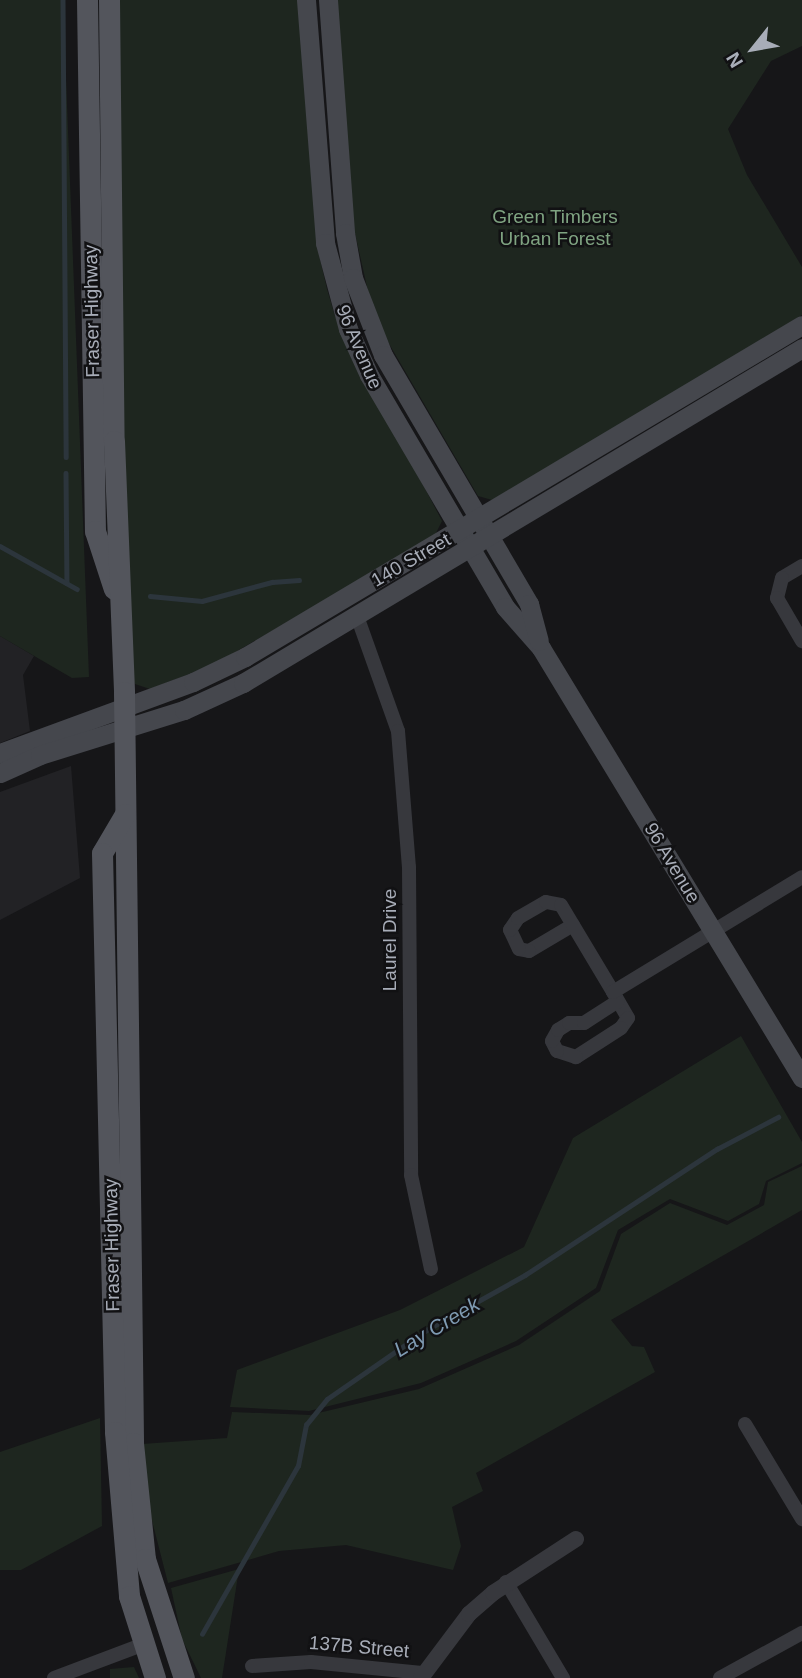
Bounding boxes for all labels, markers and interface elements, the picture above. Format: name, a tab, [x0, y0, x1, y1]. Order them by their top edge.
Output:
north arrow	[718, 14, 788, 84]
text: N	[722, 49, 747, 71]
park label: Green Timbers Urban Forest	[492, 206, 618, 250]
street label: Fraser Highway	[79, 244, 105, 378]
street label: 96 Avenue	[331, 301, 387, 393]
street label: 140 Street	[367, 528, 455, 592]
street label: 96 Avenue	[639, 818, 705, 908]
street label: Laurel Drive	[379, 889, 401, 991]
street label: Fraser Highway	[99, 1178, 125, 1312]
water label: Lay Creek	[389, 1292, 485, 1362]
street label: 137B Street	[308, 1631, 410, 1663]

